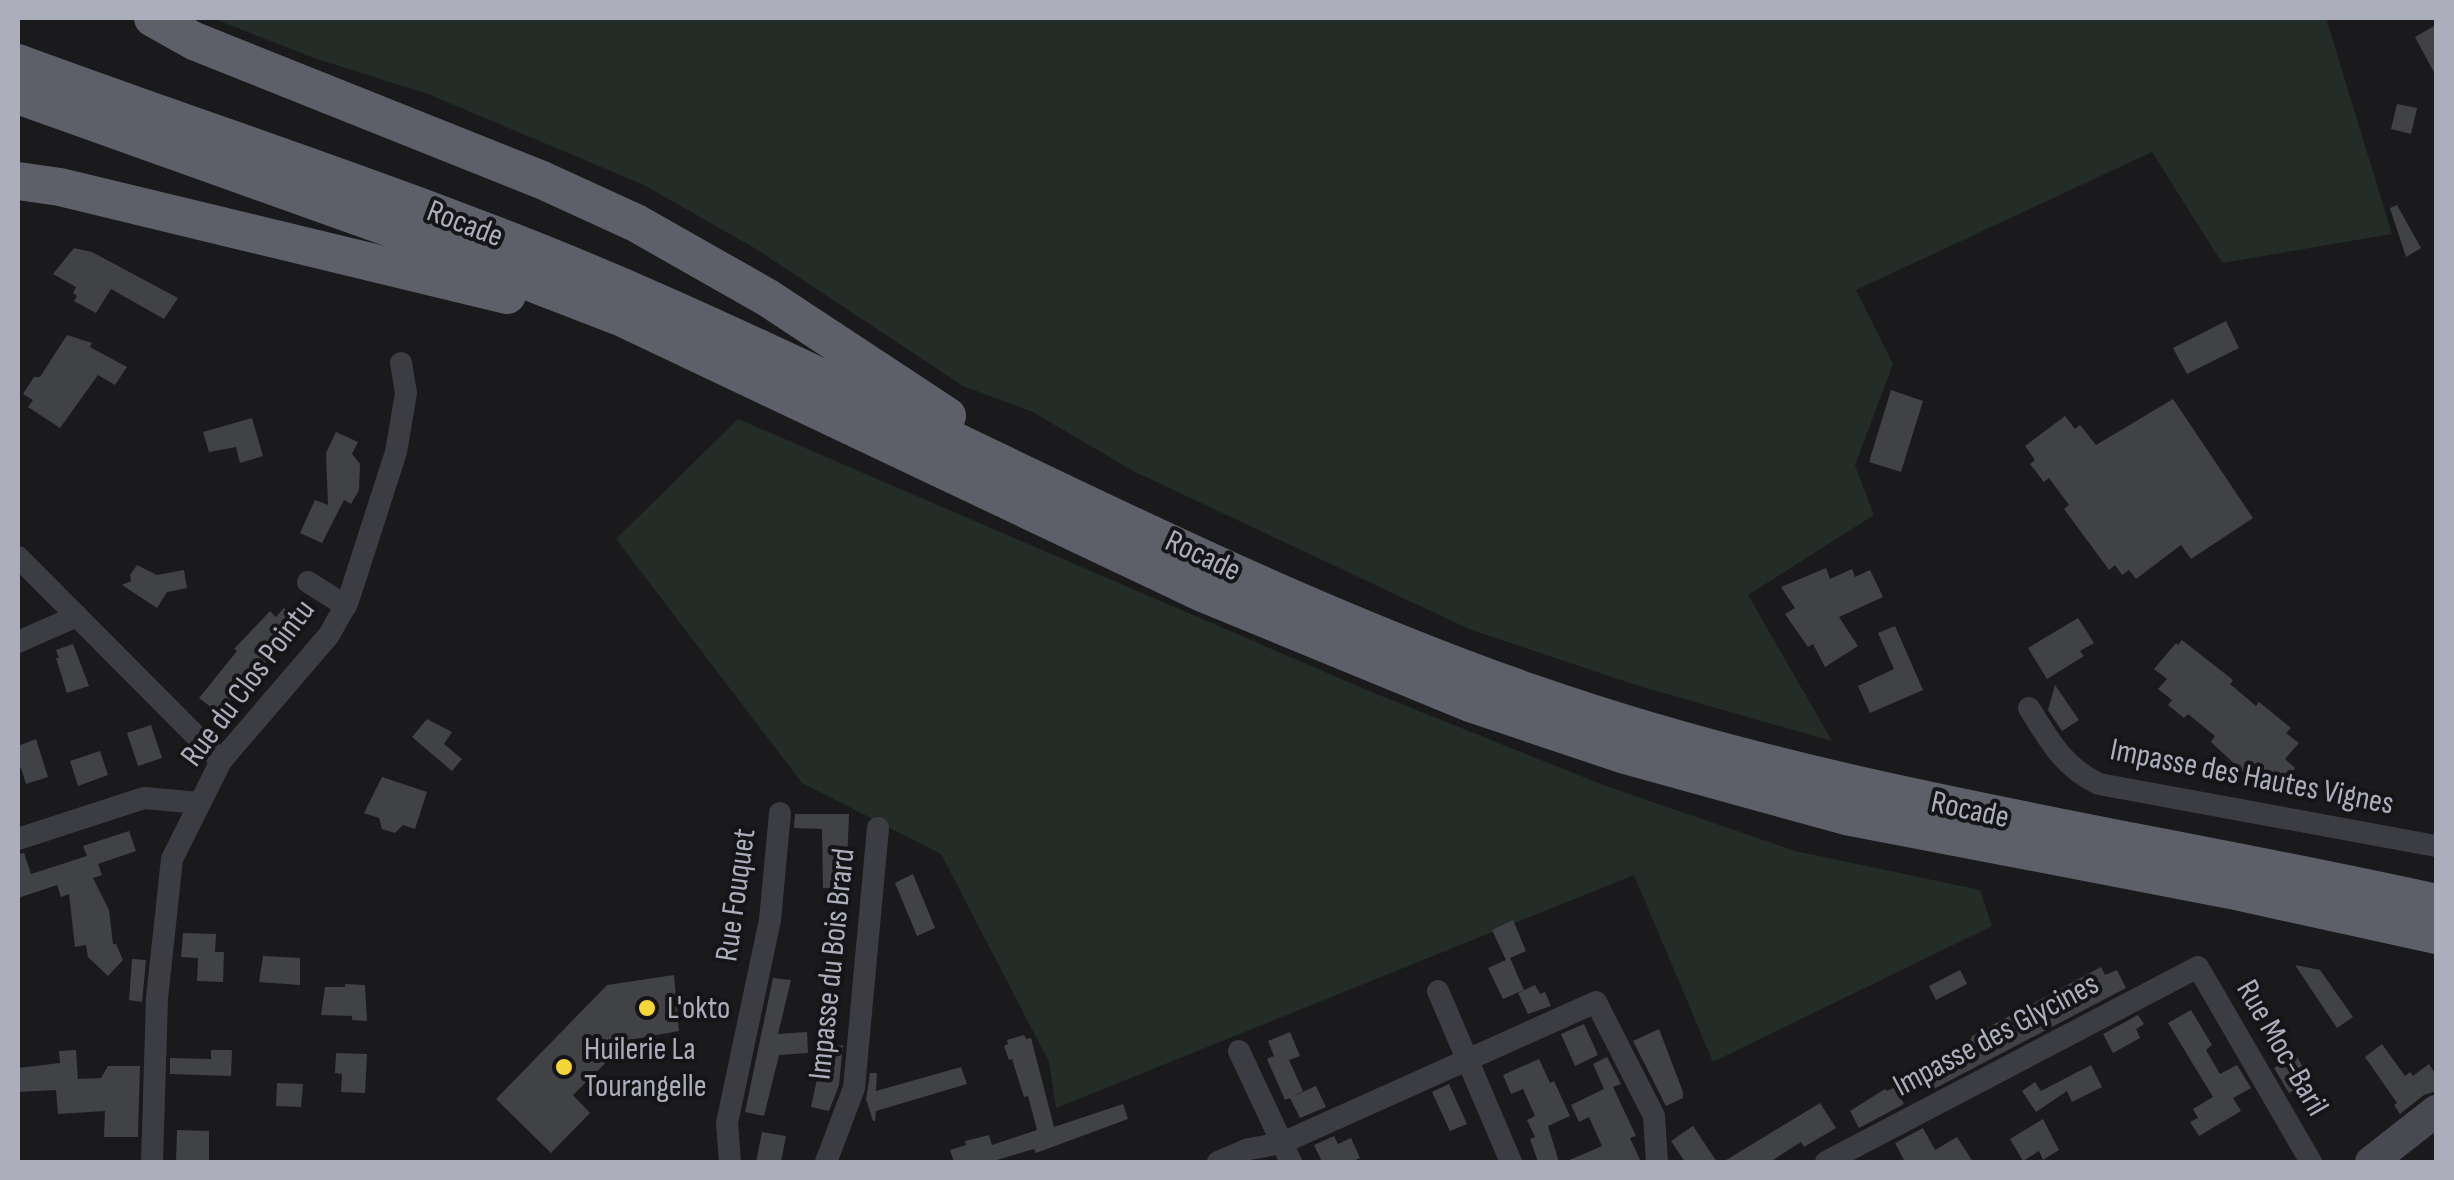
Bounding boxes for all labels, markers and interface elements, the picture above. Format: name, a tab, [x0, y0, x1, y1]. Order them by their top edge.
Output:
street label: Rocade	[421, 192, 509, 256]
street label: Rocade	[1159, 522, 1247, 590]
street label: Rue du Clos Pointu	[173, 592, 323, 774]
street label: Impasse des Hautes Vignes	[2107, 730, 2397, 824]
street label: Rocade	[1928, 783, 2012, 837]
street label: Rue Fouquet	[707, 826, 765, 964]
street label: Impasse du Bois Brard	[800, 846, 864, 1082]
street label: Impasse des Glycines	[1887, 965, 2105, 1105]
street label: Rue Moc-Baril	[2227, 973, 2337, 1123]
place label: L'okto	[667, 989, 730, 1028]
marker: L'okto	[636, 997, 658, 1019]
place label: Huilerie La Tourangelle	[584, 1030, 707, 1106]
marker: Huilerie La Tourangelle	[553, 1056, 575, 1078]

